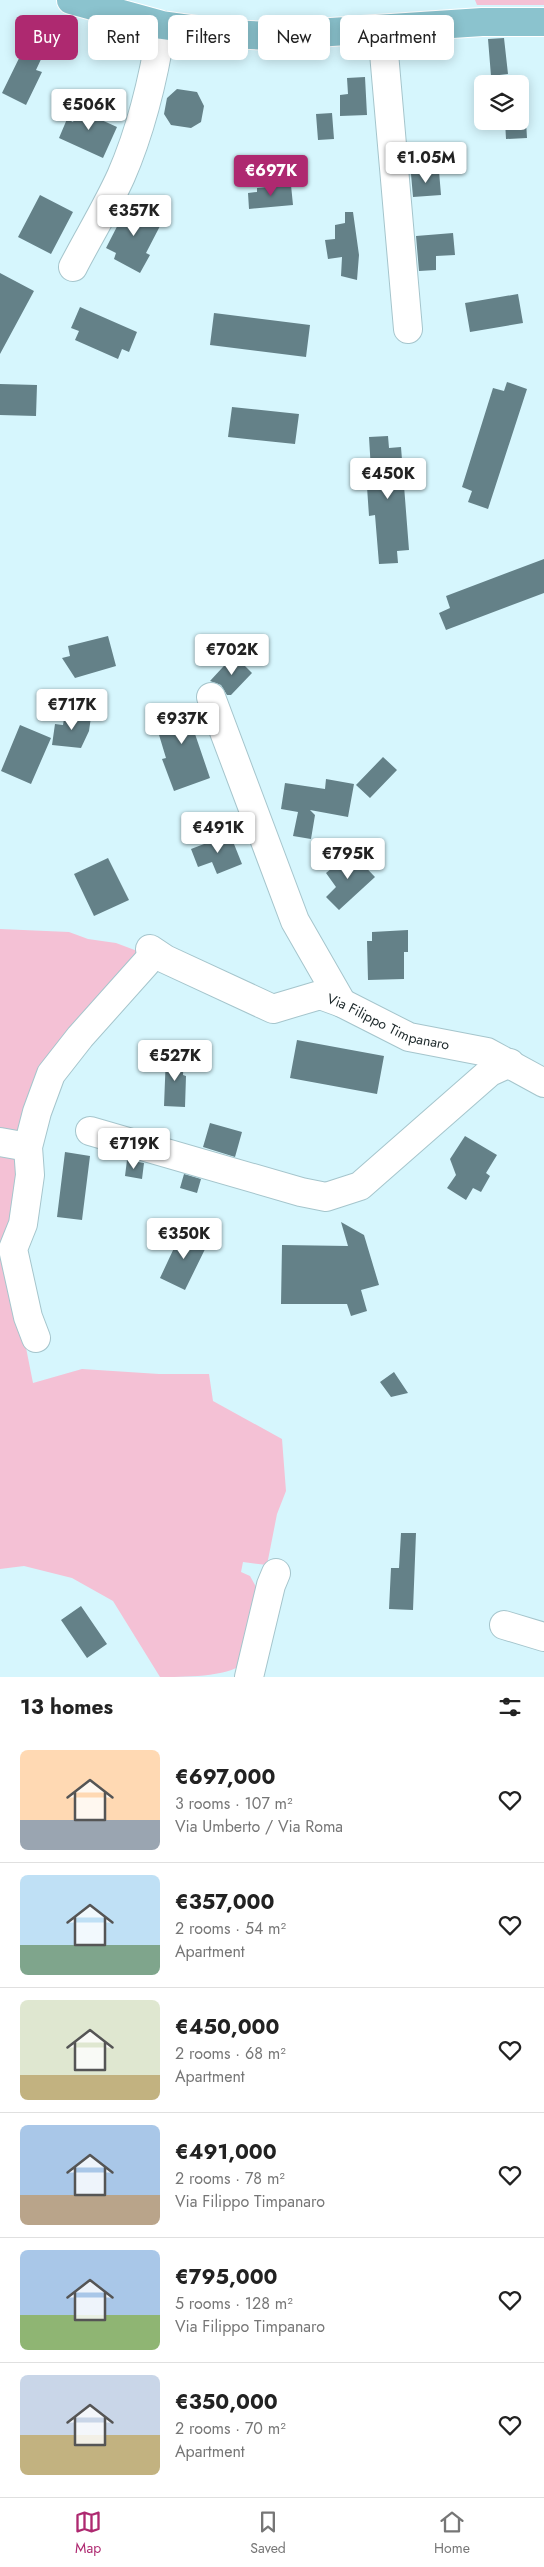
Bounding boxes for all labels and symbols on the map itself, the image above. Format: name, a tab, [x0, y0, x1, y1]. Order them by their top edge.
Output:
pin: €506K	[54, 88, 124, 131]
pin: €1.05M	[385, 142, 467, 184]
pin: €697K	[236, 154, 306, 197]
pin: €357K	[99, 194, 169, 237]
pin: €450K	[353, 458, 423, 500]
pin: €702K	[197, 634, 267, 676]
pin: €717K	[37, 688, 107, 731]
pin: €937K	[147, 702, 217, 745]
pin: €491K	[183, 812, 253, 854]
pin: €795K	[313, 838, 383, 880]
street label: Via Filippo Timpanaro	[324, 988, 452, 1055]
pin: €527K	[140, 1040, 210, 1082]
pin: €719K	[99, 1128, 169, 1170]
pin: €350K	[149, 1218, 219, 1260]

